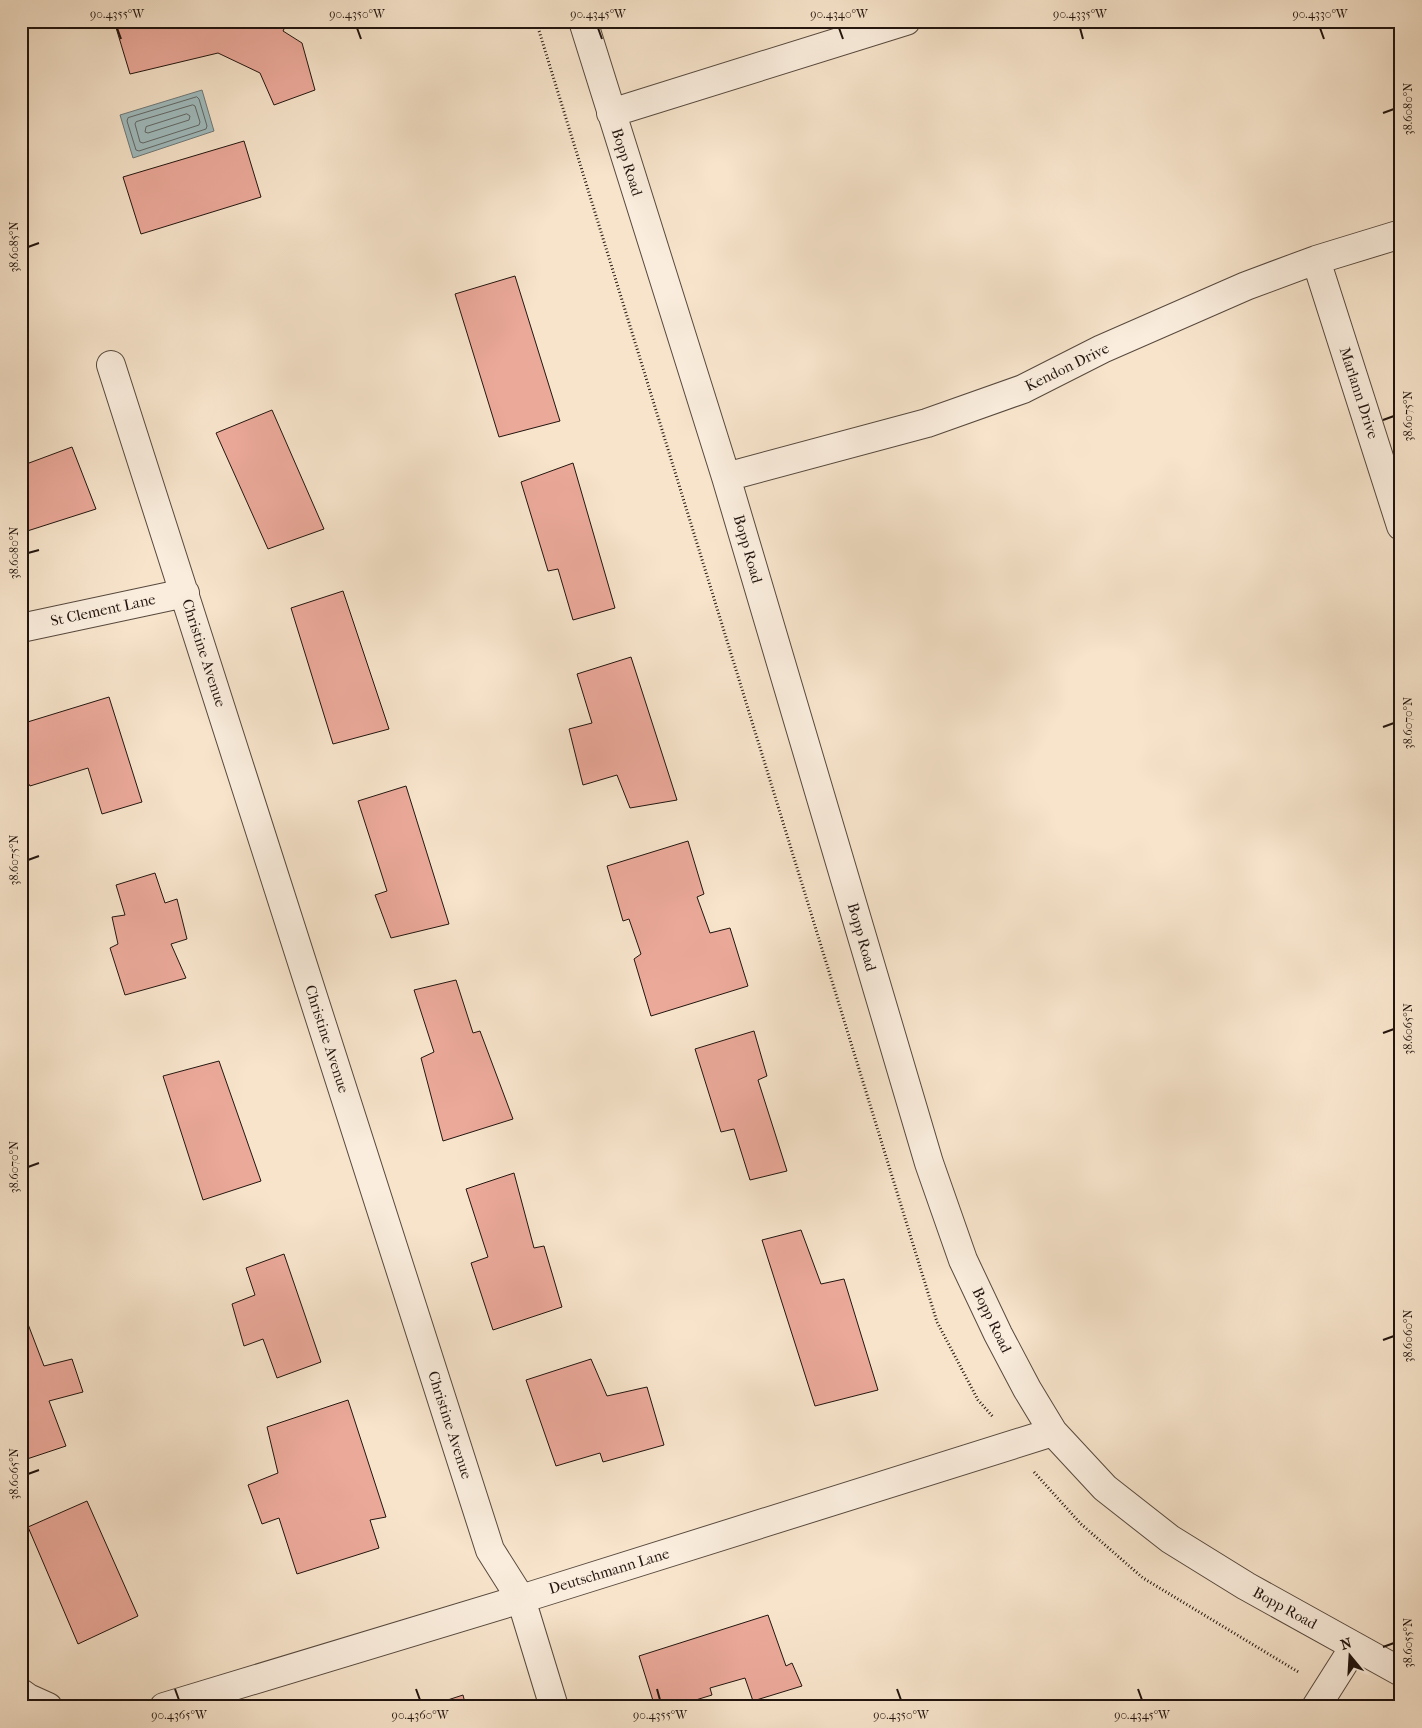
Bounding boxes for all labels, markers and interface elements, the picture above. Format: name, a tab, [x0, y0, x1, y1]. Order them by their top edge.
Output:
text: 90.4355°W	[90, 7, 145, 21]
text: 90.4350°W	[329, 7, 386, 21]
text: 90.4345°W	[570, 7, 627, 21]
text: 90.4340°W	[810, 7, 869, 21]
text: 90.4335°W	[1053, 7, 1108, 21]
text: 90.4330°W	[1292, 7, 1349, 21]
text: 38.6080°N	[1401, 83, 1415, 135]
street label: Bopp Road	[608, 126, 647, 199]
text: 38.6085°N	[7, 221, 21, 273]
street label: Kendon Drive	[1022, 339, 1112, 395]
street label: Marlann Drive	[1336, 345, 1382, 442]
text: 38.6075°N	[1401, 391, 1415, 441]
street label: Bopp Road	[730, 513, 767, 586]
text: 38.6080°N	[7, 527, 21, 579]
street label: St Clement Lane	[49, 590, 158, 630]
street label: Christine Avenue	[178, 597, 230, 710]
text: 38.6070°N	[1401, 697, 1415, 749]
text: 38.6075°N	[7, 835, 21, 885]
street label: Bopp Road	[844, 901, 881, 974]
street label: Christine Avenue	[301, 983, 353, 1096]
text: 38.6065°N	[1401, 1003, 1415, 1055]
text: 38.6070°N	[7, 1141, 21, 1193]
street label: Bopp Road	[969, 1284, 1016, 1356]
text: 38.6060°N	[1401, 1310, 1415, 1363]
street label: Christine Avenue	[424, 1369, 476, 1482]
text: 38.6065°N	[7, 1448, 21, 1500]
street label: Deutschmann Lane	[546, 1544, 672, 1598]
street label: Bopp Road	[1250, 1583, 1321, 1633]
text: 38.6055°N	[1401, 1618, 1415, 1668]
north arrow	[1324, 1630, 1374, 1680]
text: N	[1338, 1634, 1354, 1654]
text: 90.4365°W	[151, 1708, 208, 1722]
text: 90.4360°W	[392, 1708, 450, 1722]
text: 90.4355°W	[633, 1708, 688, 1722]
text: 90.4350°W	[873, 1708, 930, 1722]
text: 90.4345°W	[1114, 1708, 1171, 1722]

